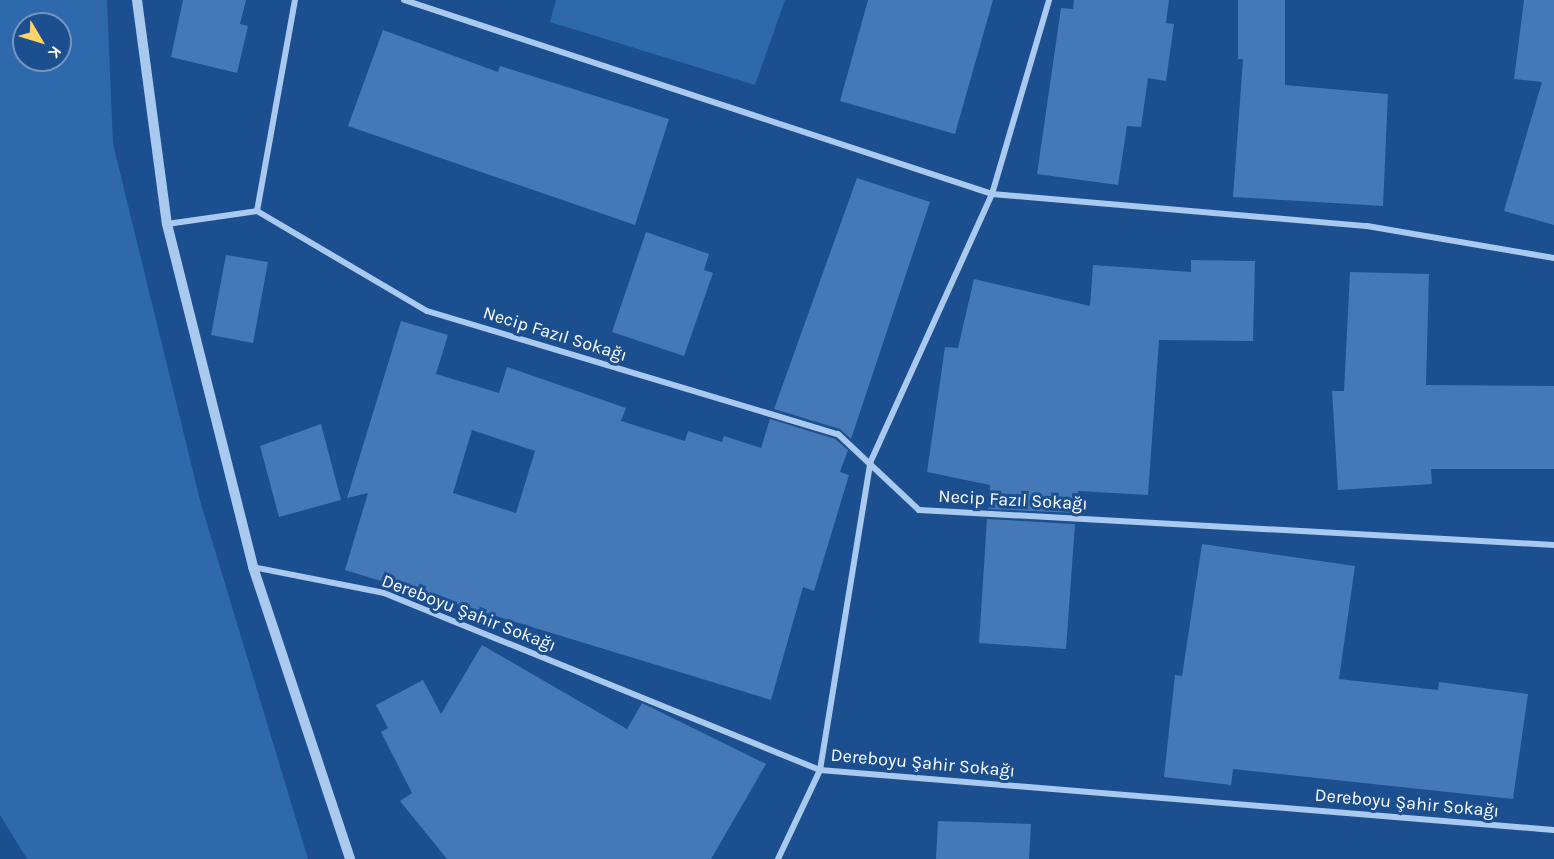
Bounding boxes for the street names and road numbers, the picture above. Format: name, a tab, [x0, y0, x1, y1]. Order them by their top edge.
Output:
street label: Necip Fazıl Sokağı	[480, 302, 630, 366]
street label: Necip Fazıl Sokağı	[938, 485, 1088, 515]
street label: Dereboyu Şahir Sokağı	[379, 570, 559, 656]
street label: Dereboyu Şahir Sokağı	[830, 744, 1016, 782]
street label: Dereboyu Şahir Sokağı	[1314, 784, 1500, 822]

